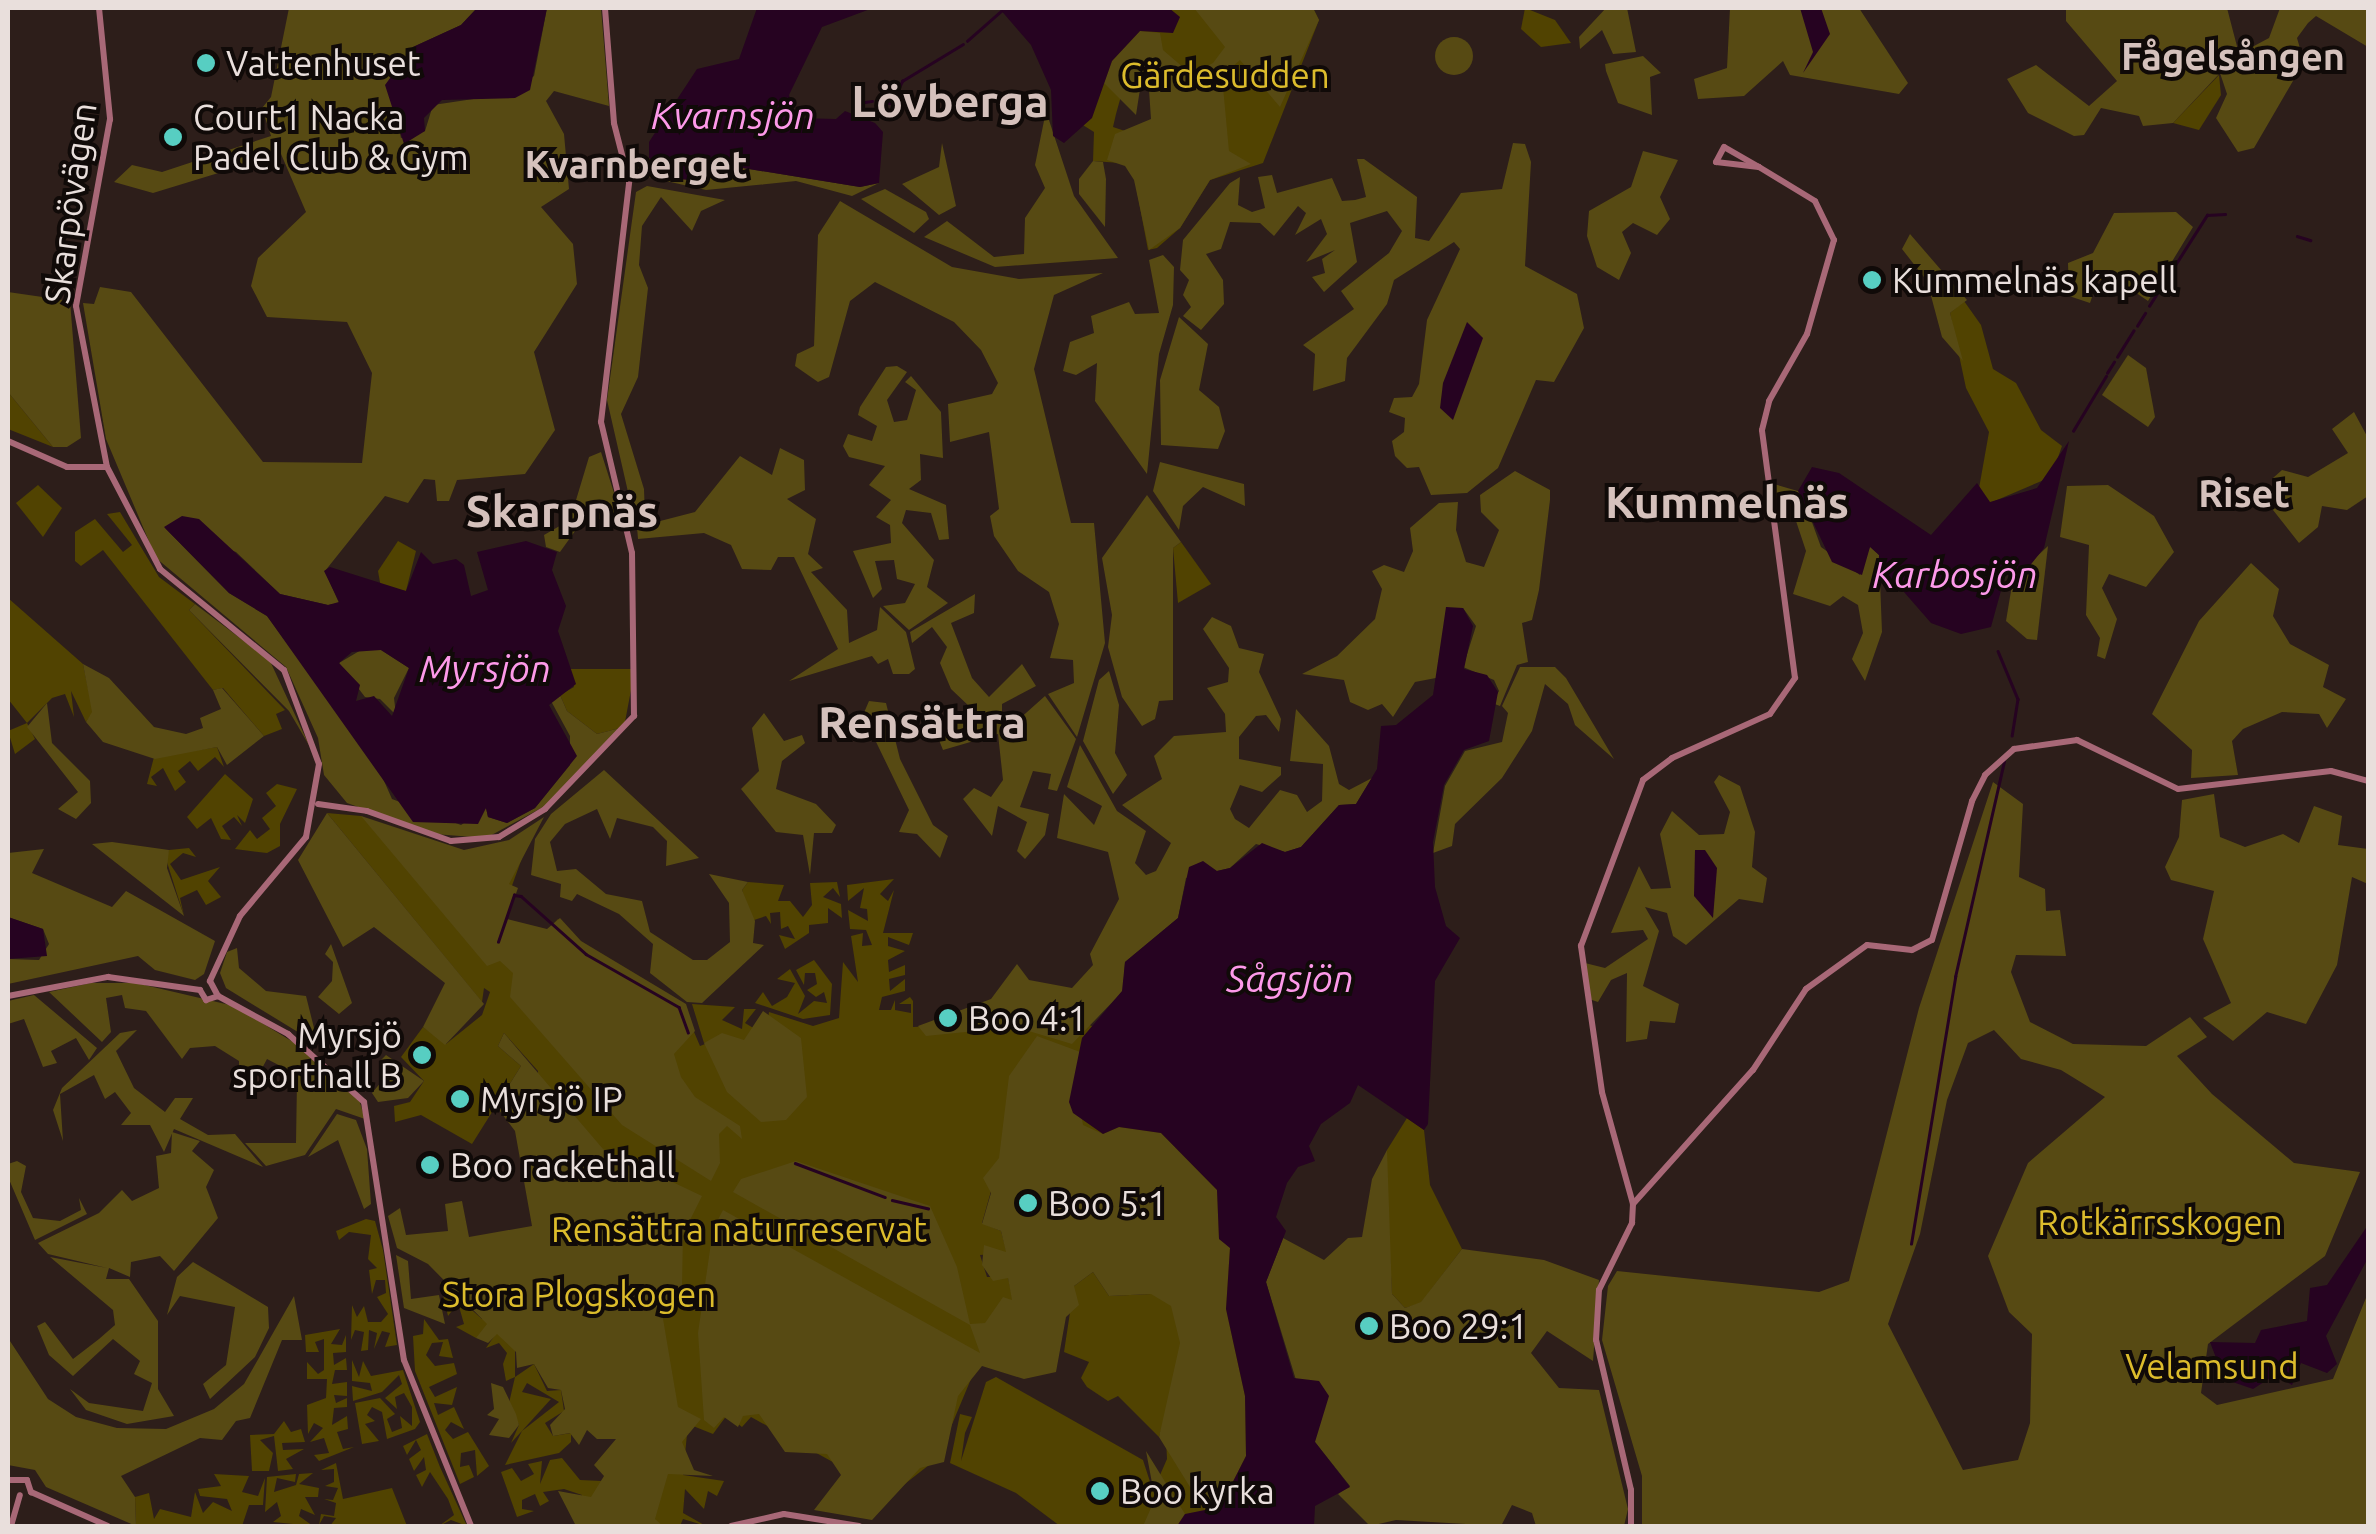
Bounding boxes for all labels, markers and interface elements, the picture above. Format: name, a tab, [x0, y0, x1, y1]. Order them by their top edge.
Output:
district label: Fågelsången	[2121, 34, 2345, 80]
place label: Vattenhuset	[226, 42, 421, 84]
marker: Vattenhuset	[195, 52, 217, 74]
park label: Gärdesudden	[1120, 54, 1330, 96]
district label: Lövberga	[851, 74, 1049, 128]
water label: Kvarnsjön	[651, 93, 815, 139]
place label: Court1 Nacka Padel Club & Gym	[193, 96, 469, 178]
street label: Skarpövägen	[35, 100, 105, 306]
marker: Court1 Nacka Padel Club & Gym	[162, 126, 184, 148]
district label: Kvarnberget	[524, 142, 748, 188]
place label: Kummelnäs kapell	[1892, 259, 2177, 301]
marker: Kummelnäs kapell	[1861, 269, 1883, 291]
district label: Riset	[2198, 471, 2290, 517]
district label: Kummelnäs	[1605, 475, 1849, 529]
district label: Skarpnäs	[466, 484, 658, 538]
water label: Karbosjön	[1872, 552, 2038, 598]
water label: Myrsjön	[419, 646, 551, 692]
district label: Rensättra	[818, 695, 1026, 749]
water label: Sågsjön	[1226, 956, 1354, 1002]
place label: Boo 4:1	[968, 997, 1087, 1039]
marker: Boo 4:1	[937, 1007, 959, 1029]
place label: Myrsjö sporthall B	[232, 1014, 402, 1096]
marker: Myrsjö sporthall B	[411, 1044, 433, 1066]
place label: Myrsjö IP	[480, 1078, 623, 1120]
marker: Myrsjö IP	[449, 1088, 471, 1110]
place label: Boo rackethall	[450, 1144, 675, 1186]
marker: Boo rackethall	[419, 1154, 441, 1176]
place label: Boo 5:1	[1048, 1182, 1167, 1224]
marker: Boo 5:1	[1017, 1192, 1039, 1214]
park label: Rotkärrsskogen	[2037, 1201, 2283, 1243]
park label: Rensättra naturreservat	[551, 1208, 927, 1250]
park label: Stora Plogskogen	[442, 1273, 716, 1315]
place label: Boo 29:1	[1389, 1305, 1528, 1347]
marker: Boo 29:1	[1358, 1315, 1380, 1337]
park label: Velamsund	[2125, 1345, 2299, 1387]
place label: Boo kyrka	[1120, 1470, 1275, 1512]
marker: Boo kyrka	[1089, 1480, 1111, 1502]

